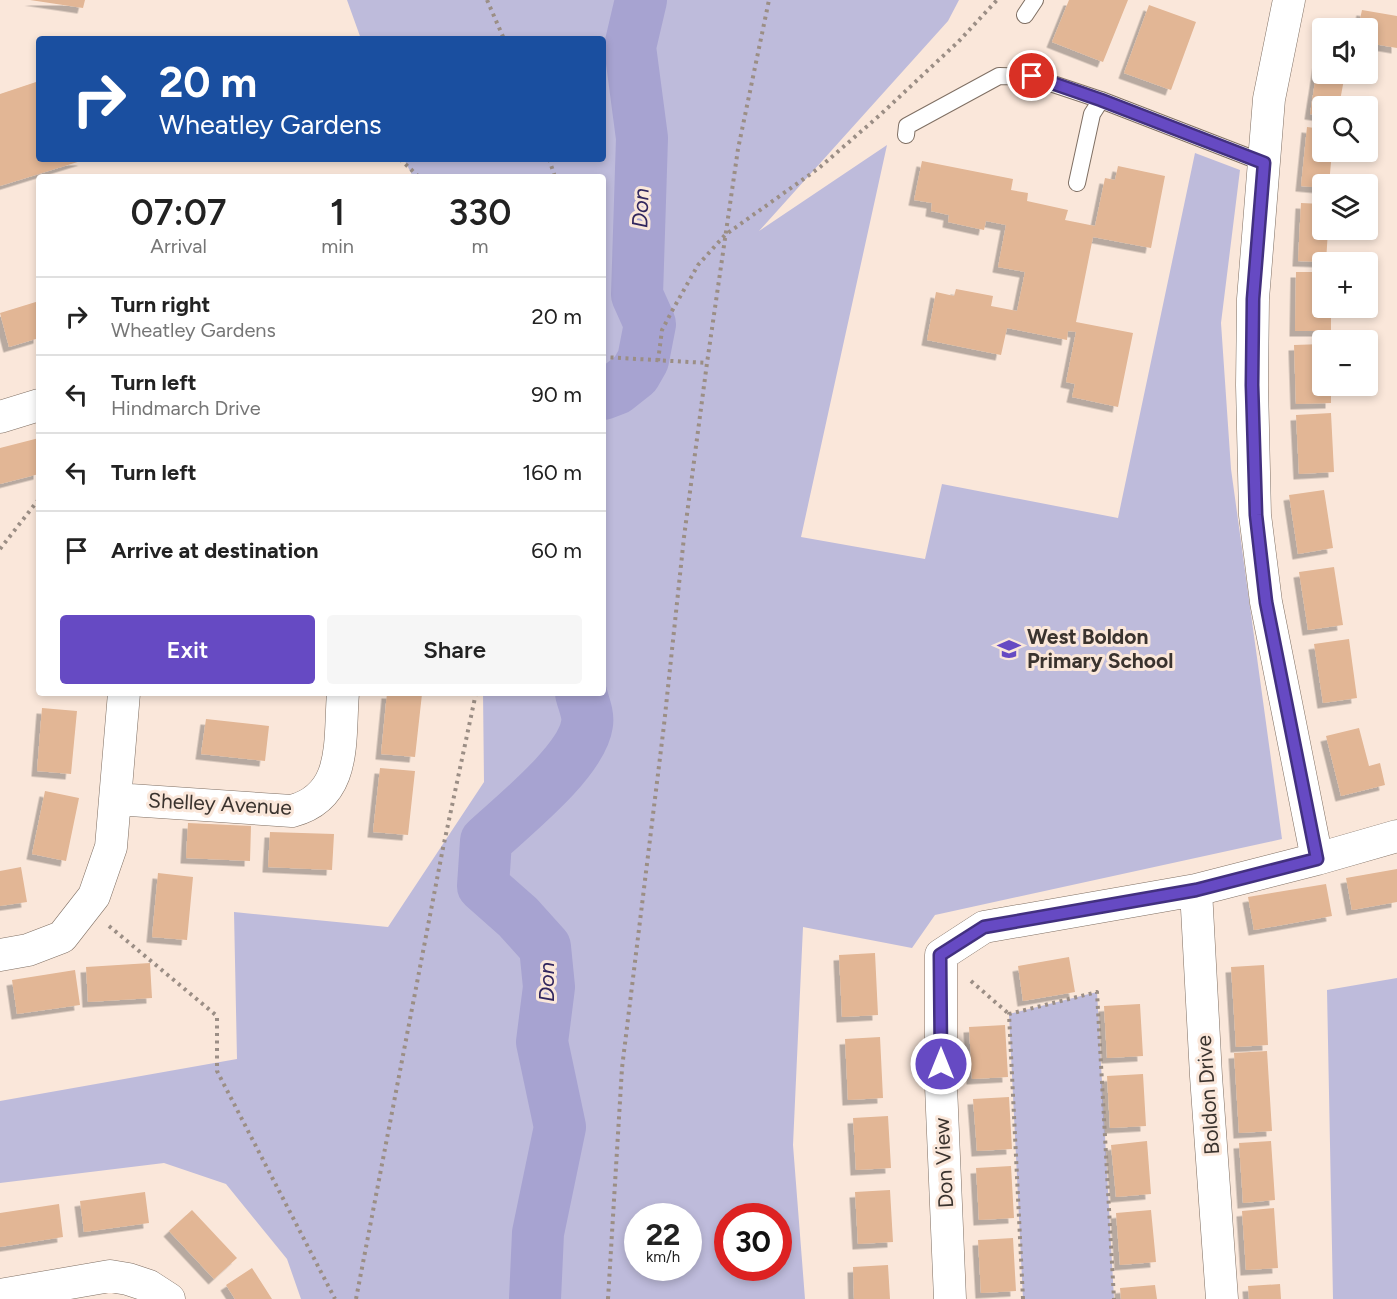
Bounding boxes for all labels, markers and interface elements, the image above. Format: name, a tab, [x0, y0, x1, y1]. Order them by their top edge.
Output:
map controls	[1312, 18, 1378, 396]
button: sound	[1312, 18, 1378, 84]
pin	[1006, 50, 1057, 101]
text: 20 m	[159, 57, 257, 108]
icon: arrive	[1015, 59, 1048, 92]
icon: right	[60, 60, 138, 138]
button: search	[1312, 96, 1378, 162]
text: Wheatley Gardens	[159, 108, 382, 141]
button: layers	[1312, 174, 1378, 240]
water label: Don	[626, 187, 655, 229]
text: 07:07	[131, 191, 227, 234]
text: 1	[330, 191, 345, 234]
text: 330	[449, 191, 511, 234]
text: Arrival	[150, 234, 207, 258]
text: min	[321, 234, 354, 258]
text: m	[471, 234, 489, 258]
button: +	[1312, 252, 1378, 318]
text: Turn right	[111, 291, 210, 318]
icon: right	[60, 300, 93, 333]
text: 20 m	[531, 303, 582, 330]
text: Wheatley Gardens	[111, 318, 276, 342]
button: −	[1312, 330, 1378, 396]
text: Turn left	[111, 369, 197, 396]
icon: left	[60, 378, 93, 411]
text: 90 m	[531, 381, 582, 408]
text: Hindmarch Drive	[111, 396, 261, 420]
icon: left	[60, 456, 93, 489]
text: Turn left	[111, 459, 197, 486]
text: 160 m	[522, 459, 582, 486]
icon: arrive	[60, 534, 93, 567]
text: Arrive at destination	[111, 537, 319, 564]
text: 60 m	[531, 537, 582, 564]
button: Exit	[60, 615, 315, 684]
button: Share	[327, 615, 582, 684]
place label: West Boldon Primary School	[1027, 624, 1173, 673]
school or university icon: West Boldon Primary School	[996, 636, 1022, 662]
street label: Shelley Avenue	[148, 787, 292, 820]
water label: Don	[533, 962, 560, 1002]
position arrow	[909, 1032, 973, 1096]
street label: Boldon Drive	[1191, 1035, 1224, 1156]
street label: Don View	[929, 1117, 958, 1209]
speed limit sign: 30	[714, 1203, 792, 1281]
text: 22	[646, 1216, 680, 1253]
text: km/h	[646, 1248, 680, 1266]

